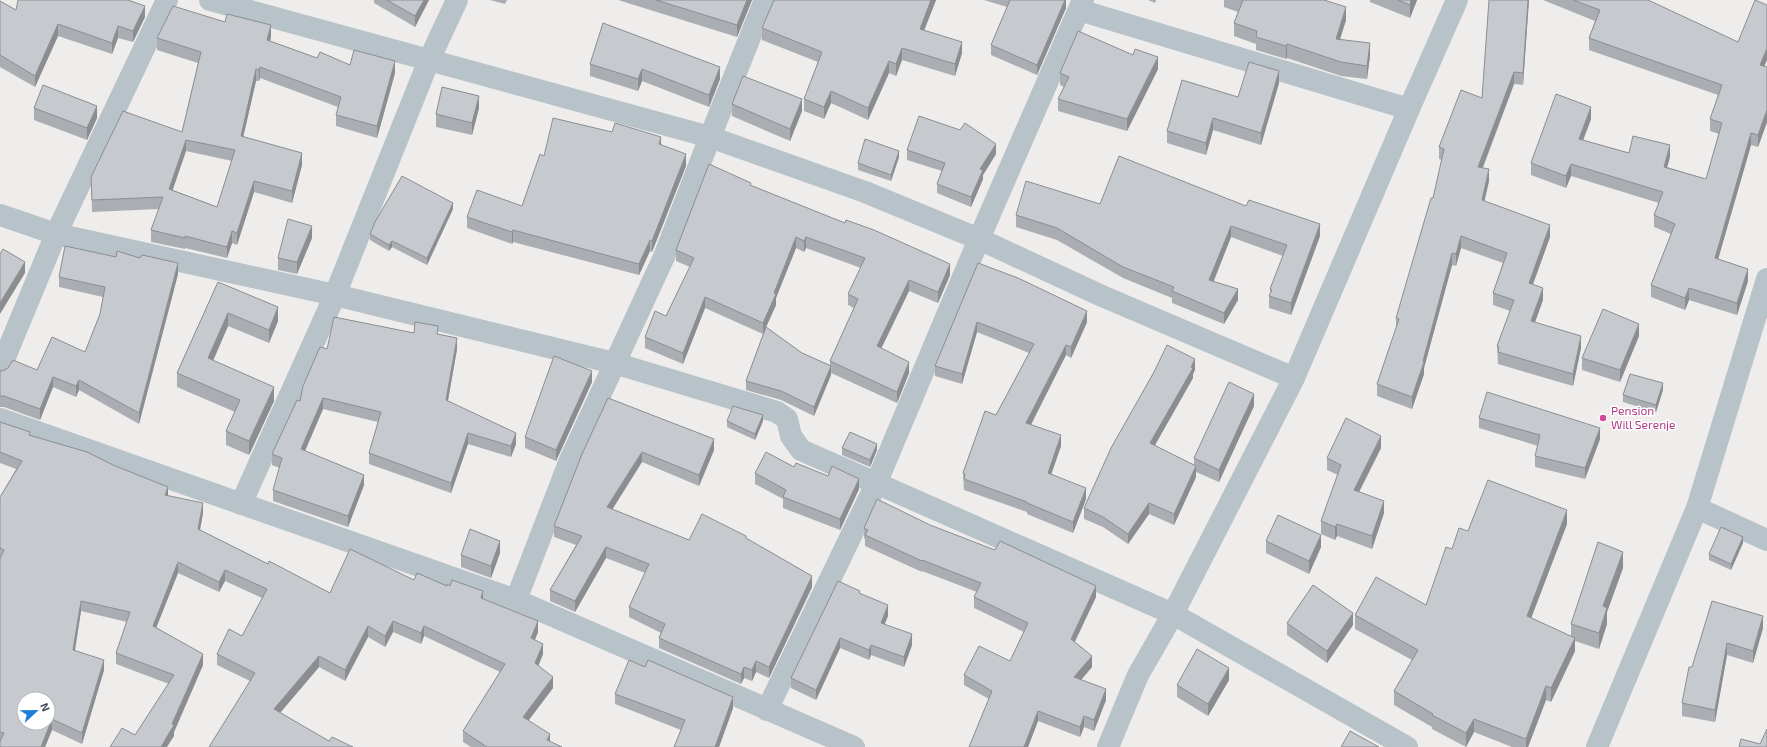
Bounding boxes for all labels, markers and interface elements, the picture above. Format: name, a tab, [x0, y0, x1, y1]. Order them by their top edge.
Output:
place label: Pension Will Serenje	[1611, 403, 1676, 432]
marker: Pension Will Serenje	[1598, 413, 1608, 423]
north arrow	[16, 691, 56, 731]
text: N	[38, 701, 53, 713]

